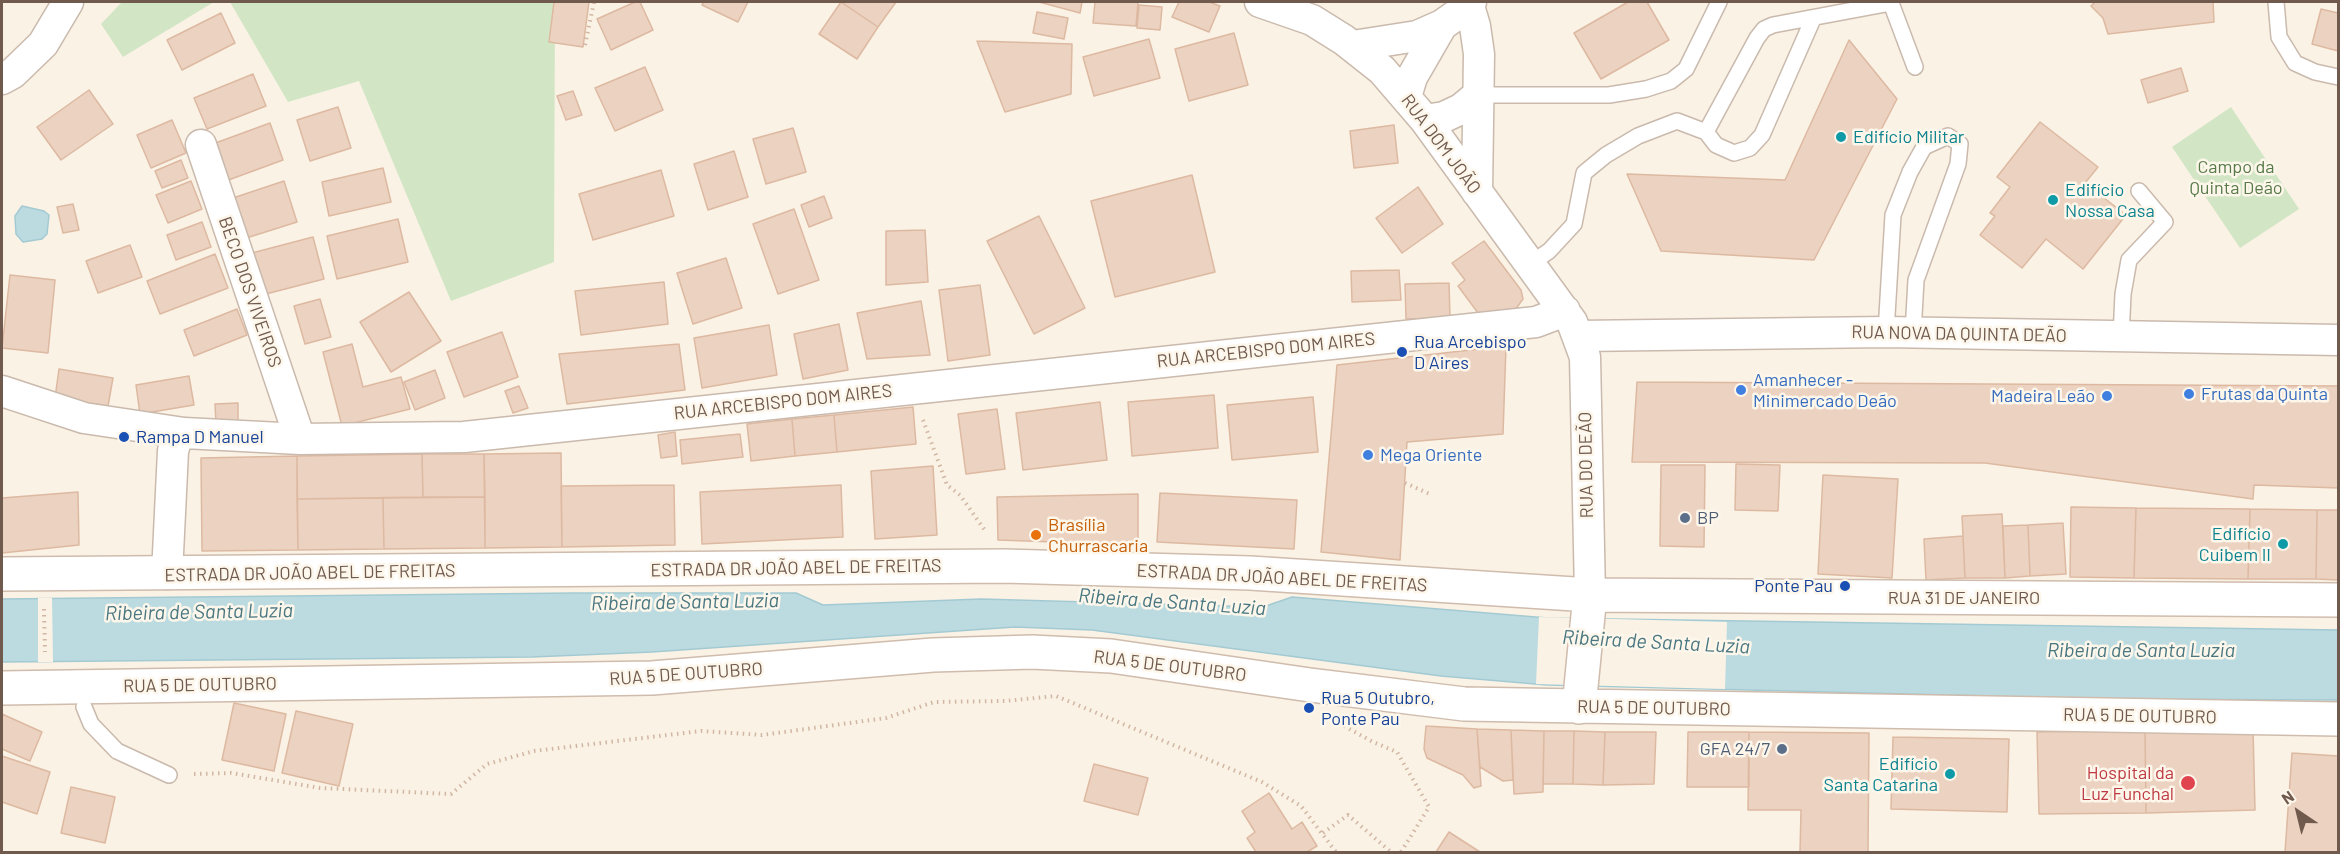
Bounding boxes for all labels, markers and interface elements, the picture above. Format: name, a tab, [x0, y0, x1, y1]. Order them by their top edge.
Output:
street label: RUA DOM JOÃO	[1397, 90, 1485, 198]
place label: Edifício Militar	[1853, 126, 1964, 148]
marker: Edifício Militar	[1834, 130, 1848, 144]
park label: Campo da Quinta Deão	[2189, 156, 2283, 198]
place label: Edifício Nossa Casa	[2065, 179, 2155, 222]
marker: Edifício Nossa Casa	[2046, 193, 2060, 207]
street label: BECO DOS VIVEIROS	[214, 214, 286, 370]
street label: RUA NOVA DA QUINTA DEÃO	[1851, 321, 2067, 347]
street label: RUA ARCEBISPO DOM AIRES	[1156, 328, 1376, 372]
place label: Rua Arcebispo D Aires	[1414, 331, 1526, 374]
marker: Rua Arcebispo D Aires	[1395, 345, 1409, 359]
place label: Amanhecer - Minimercado Deão	[1753, 369, 1897, 412]
street label: RUA ARCEBISPO DOM AIRES	[673, 380, 893, 424]
marker: Amanhecer - Minimercado Deão	[1734, 383, 1748, 397]
place label: Frutas da Quinta	[2201, 383, 2328, 405]
place label: Madeira Leão	[1991, 385, 2095, 407]
marker: Frutas da Quinta	[2182, 387, 2196, 401]
marker: Madeira Leão	[2100, 389, 2114, 403]
street label: RUA DO DEÃO	[1574, 411, 1598, 519]
place label: Rampa D Manuel	[136, 426, 264, 448]
marker: Rampa D Manuel	[117, 430, 131, 444]
place label: Mega Oriente	[1380, 444, 1482, 466]
marker: Mega Oriente	[1361, 448, 1375, 462]
place label: BP	[1697, 507, 1719, 529]
marker: BP	[1678, 511, 1692, 525]
place label: Brasília Churrascaria	[1048, 514, 1148, 556]
place label: Edifício Cuibem II	[2199, 523, 2271, 566]
marker: Brasília Churrascaria	[1029, 528, 1043, 542]
marker: Edifício Cuibem II	[2276, 537, 2290, 551]
street label: ESTRADA DR JOÃO ABEL DE FREITAS	[650, 555, 942, 581]
street label: ESTRADA DR JOÃO ABEL DE FREITAS	[164, 560, 456, 586]
street label: ESTRADA DR JOÃO ABEL DE FREITAS	[1136, 560, 1428, 596]
place label: Ponte Pau	[1754, 575, 1833, 597]
marker: Ponte Pau	[1838, 579, 1852, 593]
water label: Ribeira de Santa Luzia	[1077, 583, 1267, 621]
street label: RUA 31 DE JANEIRO	[1888, 587, 2040, 609]
water label: Ribeira de Santa Luzia	[591, 588, 779, 616]
water label: Ribeira de Santa Luzia	[105, 598, 293, 626]
water label: Ribeira de Santa Luzia	[1561, 625, 1751, 659]
water label: Ribeira de Santa Luzia	[2047, 638, 2235, 662]
street label: RUA 5 DE OUTUBRO	[1092, 646, 1248, 686]
street label: RUA 5 DE OUTUBRO	[609, 658, 763, 690]
street label: RUA 5 DE OUTUBRO	[123, 673, 277, 697]
place label: Rua 5 Outubro, Ponte Pau	[1321, 687, 1435, 730]
street label: RUA 5 DE OUTUBRO	[1577, 696, 1731, 720]
marker: Rua 5 Outubro, Ponte Pau	[1302, 701, 1316, 715]
street label: RUA 5 DE OUTUBRO	[2063, 704, 2217, 728]
place label: GFA 24/7	[1700, 738, 1770, 760]
marker: GFA 24/7	[1775, 742, 1789, 756]
place label: Edifício Santa Catarina	[1824, 753, 1938, 795]
place label: Hospital da Luz Funchal	[2081, 762, 2174, 804]
marker: Edifício Santa Catarina	[1943, 767, 1957, 781]
marker: Hospital da Luz Funchal	[2179, 774, 2197, 792]
north arrow	[2268, 782, 2328, 842]
text: N	[2278, 786, 2297, 808]

